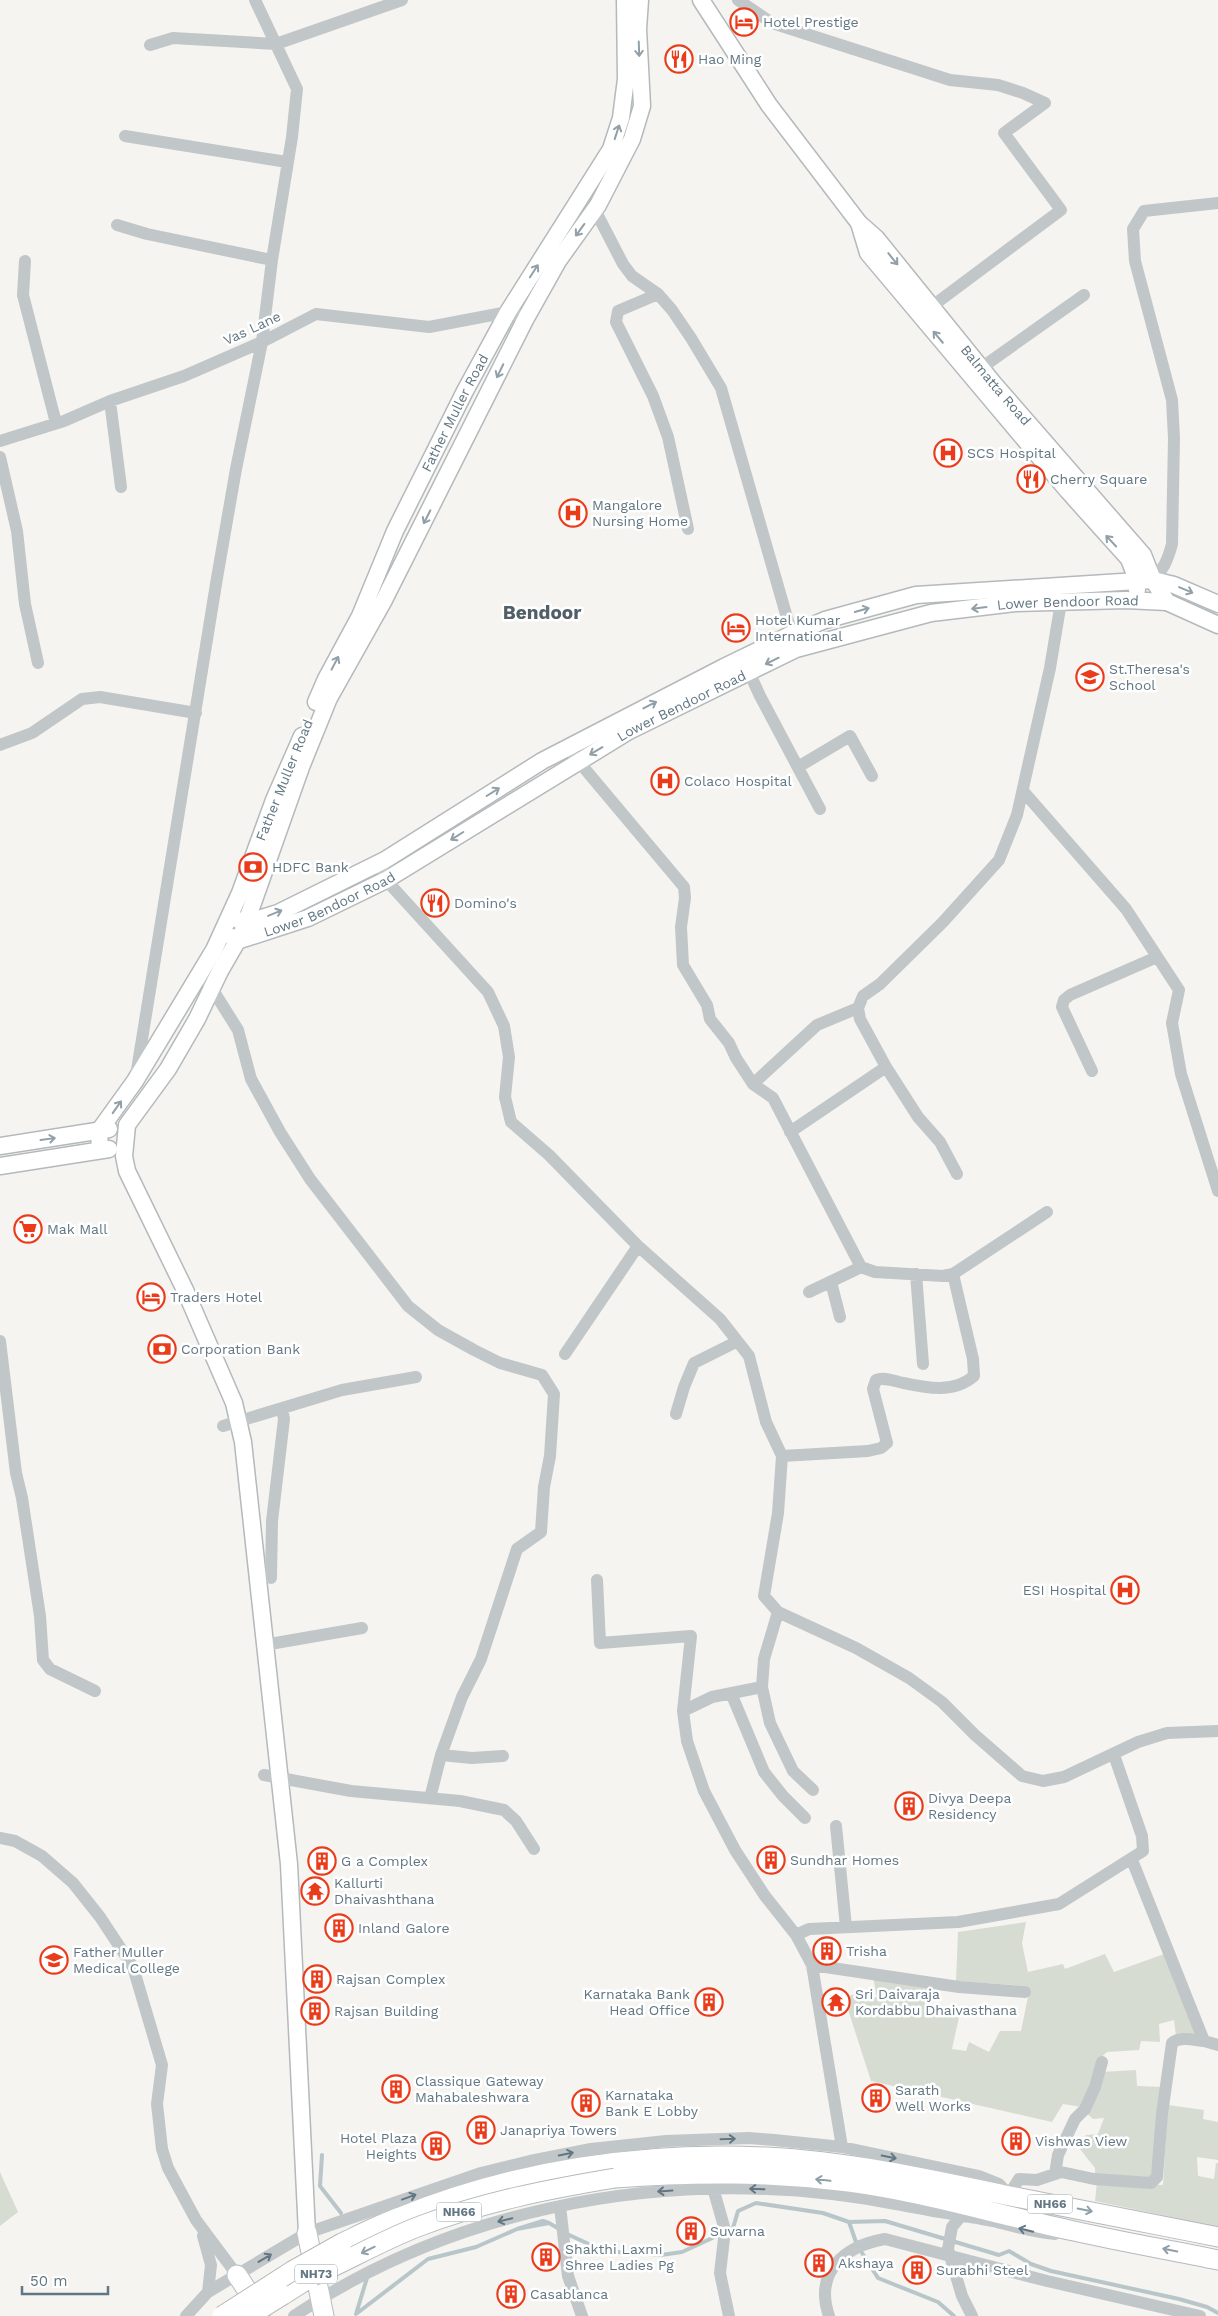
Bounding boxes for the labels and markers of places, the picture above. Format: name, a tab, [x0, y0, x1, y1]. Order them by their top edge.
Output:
hotel icon: Hotel Prestige	[729, 7, 759, 37]
place label: Hotel Prestige	[763, 14, 859, 30]
restaurant icon: Hao Ming	[664, 44, 694, 74]
place label: Hao Ming	[698, 51, 762, 67]
hospital icon: SCS Hospital	[933, 438, 963, 468]
place label: SCS Hospital	[967, 445, 1057, 461]
restaurant icon: Cherry Square	[1016, 464, 1046, 494]
place label: Cherry Square	[1050, 471, 1147, 487]
place label: Mangalore Nursing Home	[592, 497, 688, 529]
hospital icon: Mangalore Nursing Home	[558, 498, 588, 528]
place label: Hotel Kumar International	[755, 612, 843, 644]
hotel icon: Hotel Kumar International	[721, 613, 751, 643]
place label: St.Theresa's School	[1109, 661, 1190, 693]
school or university icon: St.Theresa's School	[1075, 662, 1105, 692]
hospital icon: Colaco Hospital	[650, 766, 680, 796]
place label: Colaco Hospital	[684, 773, 792, 789]
bank icon: HDFC Bank	[238, 852, 268, 882]
place label: HDFC Bank	[272, 859, 349, 875]
restaurant icon: Domino's	[420, 888, 450, 918]
place label: Domino's	[454, 895, 517, 911]
supermarket icon: Mak Mall	[13, 1214, 43, 1244]
place label: Mak Mall	[47, 1221, 108, 1237]
hotel icon: Traders Hotel	[136, 1282, 166, 1312]
place label: Traders Hotel	[170, 1289, 263, 1305]
bank icon: Corporation Bank	[147, 1334, 177, 1364]
place label: Corporation Bank	[181, 1341, 300, 1357]
hospital icon: ESI Hospital	[1110, 1575, 1140, 1605]
place label: ESI Hospital	[1023, 1582, 1107, 1598]
place label: Divya Deepa Residency	[928, 1790, 1011, 1822]
building icon: Divya Deepa Residency	[894, 1791, 924, 1821]
building icon: Sundhar Homes	[756, 1845, 786, 1875]
building icon: G a Complex	[307, 1846, 337, 1876]
place label: Sundhar Homes	[790, 1852, 899, 1868]
place label: G a Complex	[341, 1853, 428, 1869]
place label: Kallurti Dhaivashthana	[334, 1875, 434, 1907]
temple icon: Kallurti Dhaivashthana	[300, 1876, 330, 1906]
building icon: Inland Galore	[324, 1913, 354, 1943]
place label: Inland Galore	[358, 1920, 449, 1936]
building icon: Trisha	[812, 1936, 842, 1966]
place label: Trisha	[846, 1943, 887, 1959]
place label: Father Muller Medical College	[73, 1944, 180, 1976]
school or university icon: Father Muller Medical College	[39, 1945, 69, 1975]
building icon: Rajsan Complex	[302, 1964, 332, 1994]
place label: Rajsan Complex	[336, 1971, 445, 1987]
place label: Karnataka Bank Head Office	[583, 1986, 690, 2018]
place label: Sri Daivaraja Kordabbu Dhaivasthana	[855, 1986, 1017, 2018]
building icon: Karnataka Bank Head Office	[694, 1987, 724, 2017]
temple icon: Sri Daivaraja Kordabbu Dhaivasthana	[821, 1987, 851, 2017]
building icon: Rajsan Building	[300, 1996, 330, 2026]
place label: Rajsan Building	[334, 2003, 439, 2019]
place label: Classique Gateway Mahabaleshwara	[415, 2073, 544, 2105]
building icon: Classique Gateway Mahabaleshwara	[381, 2074, 411, 2104]
place label: Sarath Well Works	[895, 2082, 971, 2114]
building icon: Sarath Well Works	[861, 2083, 891, 2113]
place label: Karnataka Bank E Lobby	[605, 2087, 699, 2119]
building icon: Karnataka Bank E Lobby	[571, 2088, 601, 2118]
building icon: Janapriya Towers	[466, 2115, 496, 2145]
place label: Janapriya Towers	[500, 2122, 617, 2138]
building icon: Vishwas View	[1001, 2126, 1031, 2156]
place label: Hotel Plaza Heights	[340, 2130, 417, 2162]
building icon: Hotel Plaza Heights	[421, 2131, 451, 2161]
place label: Vishwas View	[1035, 2133, 1128, 2149]
building icon: Suvarna	[676, 2216, 706, 2246]
place label: Suvarna	[710, 2223, 765, 2239]
place label: Shakthi Laxmi Shree Ladies Pg	[565, 2241, 674, 2273]
building icon: Shakthi Laxmi Shree Ladies Pg	[531, 2242, 561, 2272]
building icon: Akshaya	[804, 2248, 834, 2278]
place label: Akshaya	[838, 2255, 894, 2271]
building icon: Surabhi Steel	[902, 2255, 932, 2285]
place label: Surabhi Steel	[936, 2262, 1029, 2278]
building icon: Casablanca	[496, 2279, 526, 2309]
place label: Casablanca	[530, 2286, 608, 2302]

